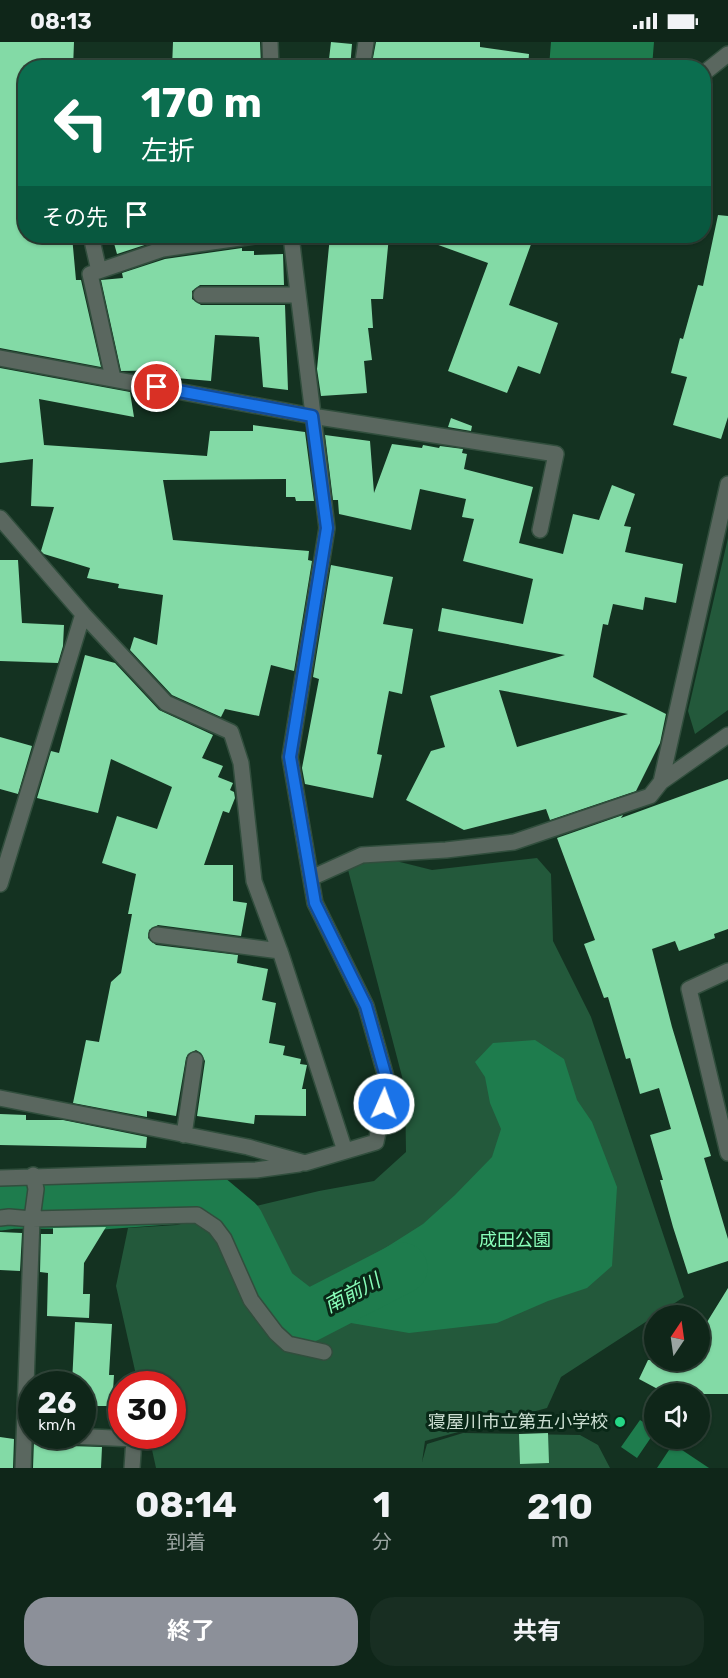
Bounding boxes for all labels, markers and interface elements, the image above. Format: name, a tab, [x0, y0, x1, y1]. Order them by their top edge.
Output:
text: 08:13	[30, 8, 92, 35]
text: 170 m	[141, 78, 262, 128]
icon: left	[42, 84, 120, 162]
text: 左折	[141, 135, 195, 167]
icon: arrive	[120, 198, 153, 231]
text: その先	[42, 204, 108, 231]
pin	[131, 361, 182, 412]
icon: arrive	[140, 370, 173, 403]
position arrow	[352, 1072, 416, 1136]
park label: 成田公園	[479, 1229, 551, 1251]
water label: 南前川	[320, 1267, 386, 1318]
north arrow	[644, 1305, 710, 1371]
map controls	[644, 1305, 710, 1449]
speed limit sign: 30	[108, 1371, 186, 1449]
button: sound	[644, 1383, 710, 1449]
text: 26	[37, 1385, 77, 1421]
place label: 寝屋川市立第五小学校	[428, 1411, 608, 1433]
marker: 寝屋川市立第五小学校	[613, 1415, 627, 1429]
text: km/h	[38, 1416, 76, 1434]
text: 08:14	[135, 1483, 237, 1526]
text: 1	[373, 1483, 391, 1526]
text: 210	[527, 1485, 593, 1528]
text: m	[551, 1528, 569, 1552]
text: 到着	[166, 1530, 206, 1554]
text: 分	[372, 1530, 392, 1554]
button: 終了	[24, 1597, 358, 1666]
button: 共有	[370, 1597, 704, 1666]

